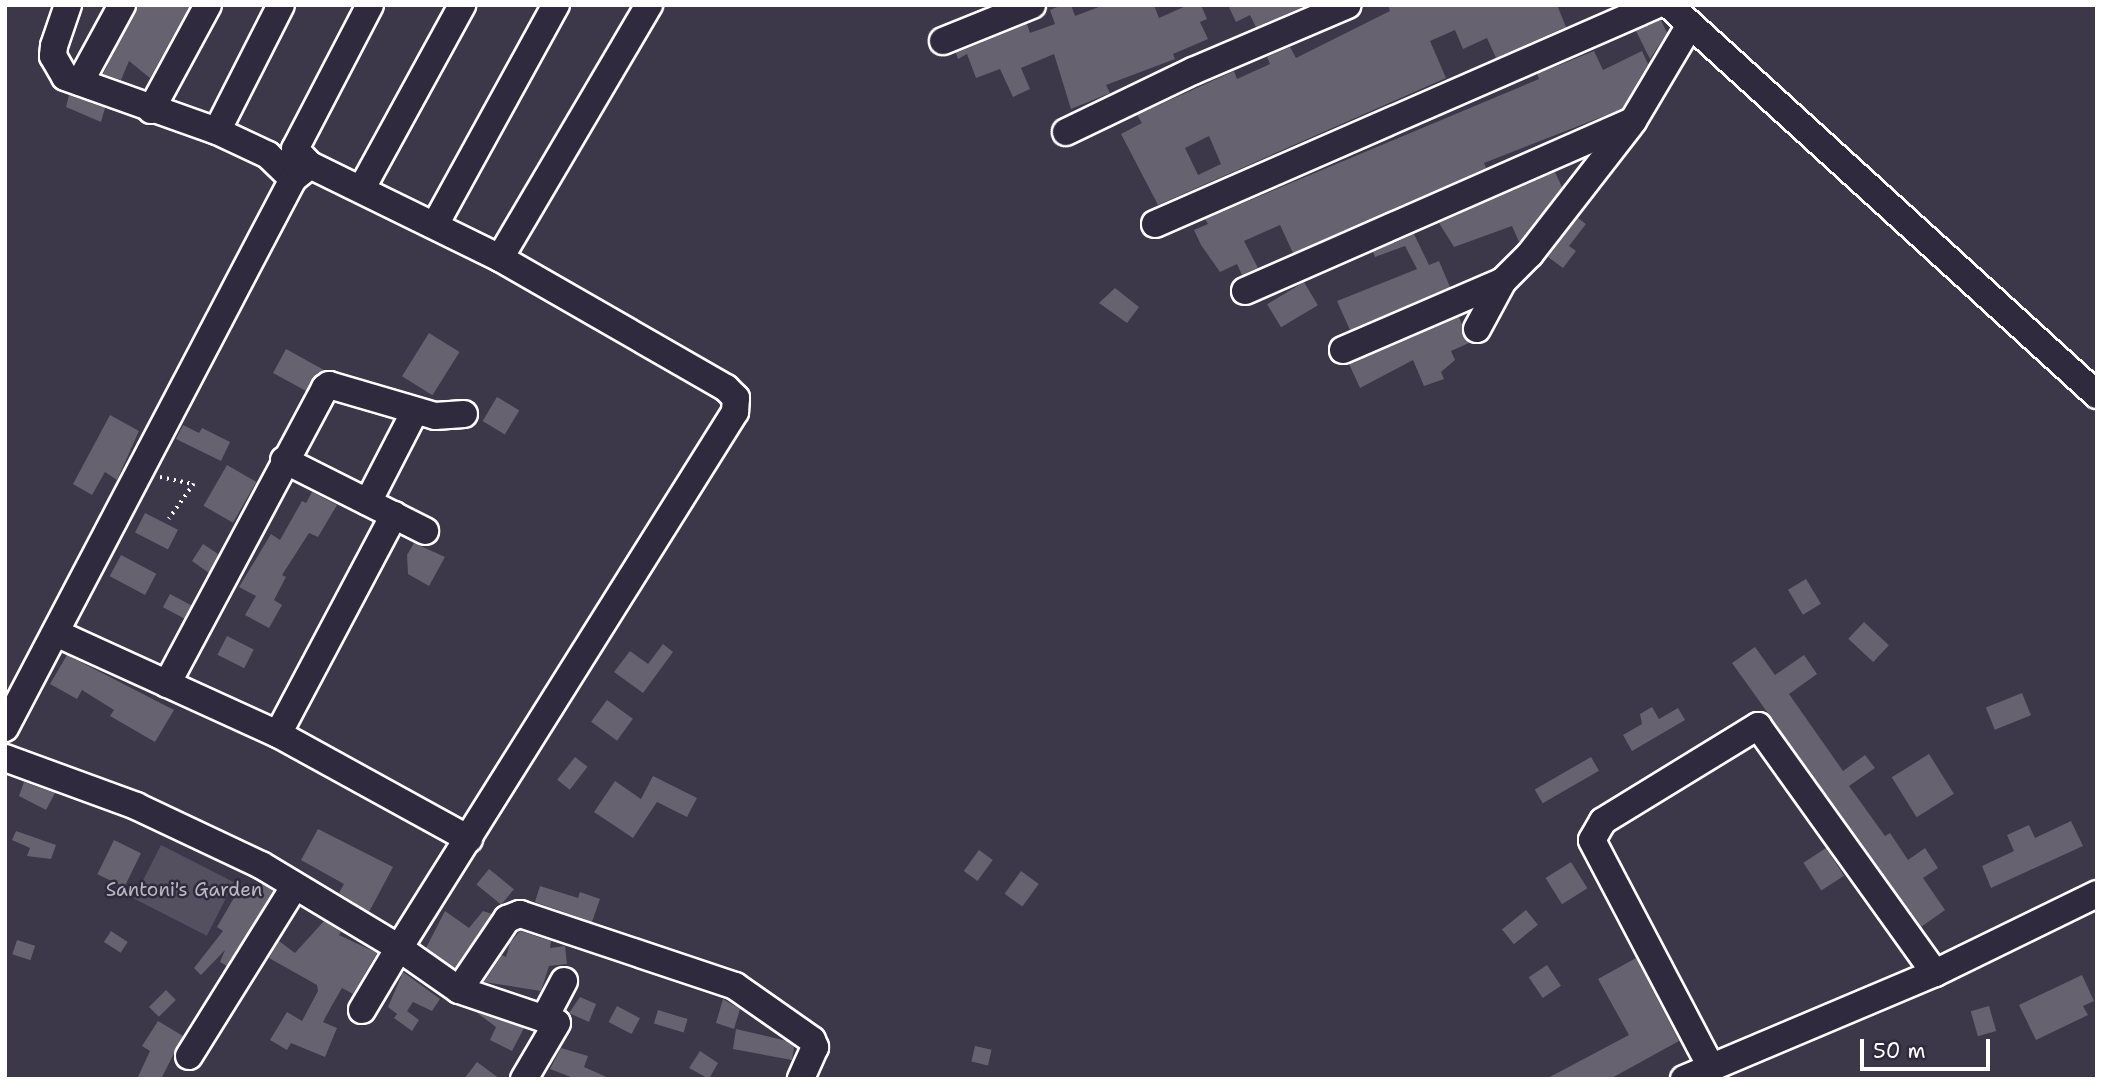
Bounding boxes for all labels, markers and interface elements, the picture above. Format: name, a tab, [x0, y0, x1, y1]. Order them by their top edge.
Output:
park label: Santoni's Garden	[106, 879, 262, 901]
scale bar	[1864, 1024, 1994, 1068]
text: 50 m	[1873, 1037, 1926, 1065]

